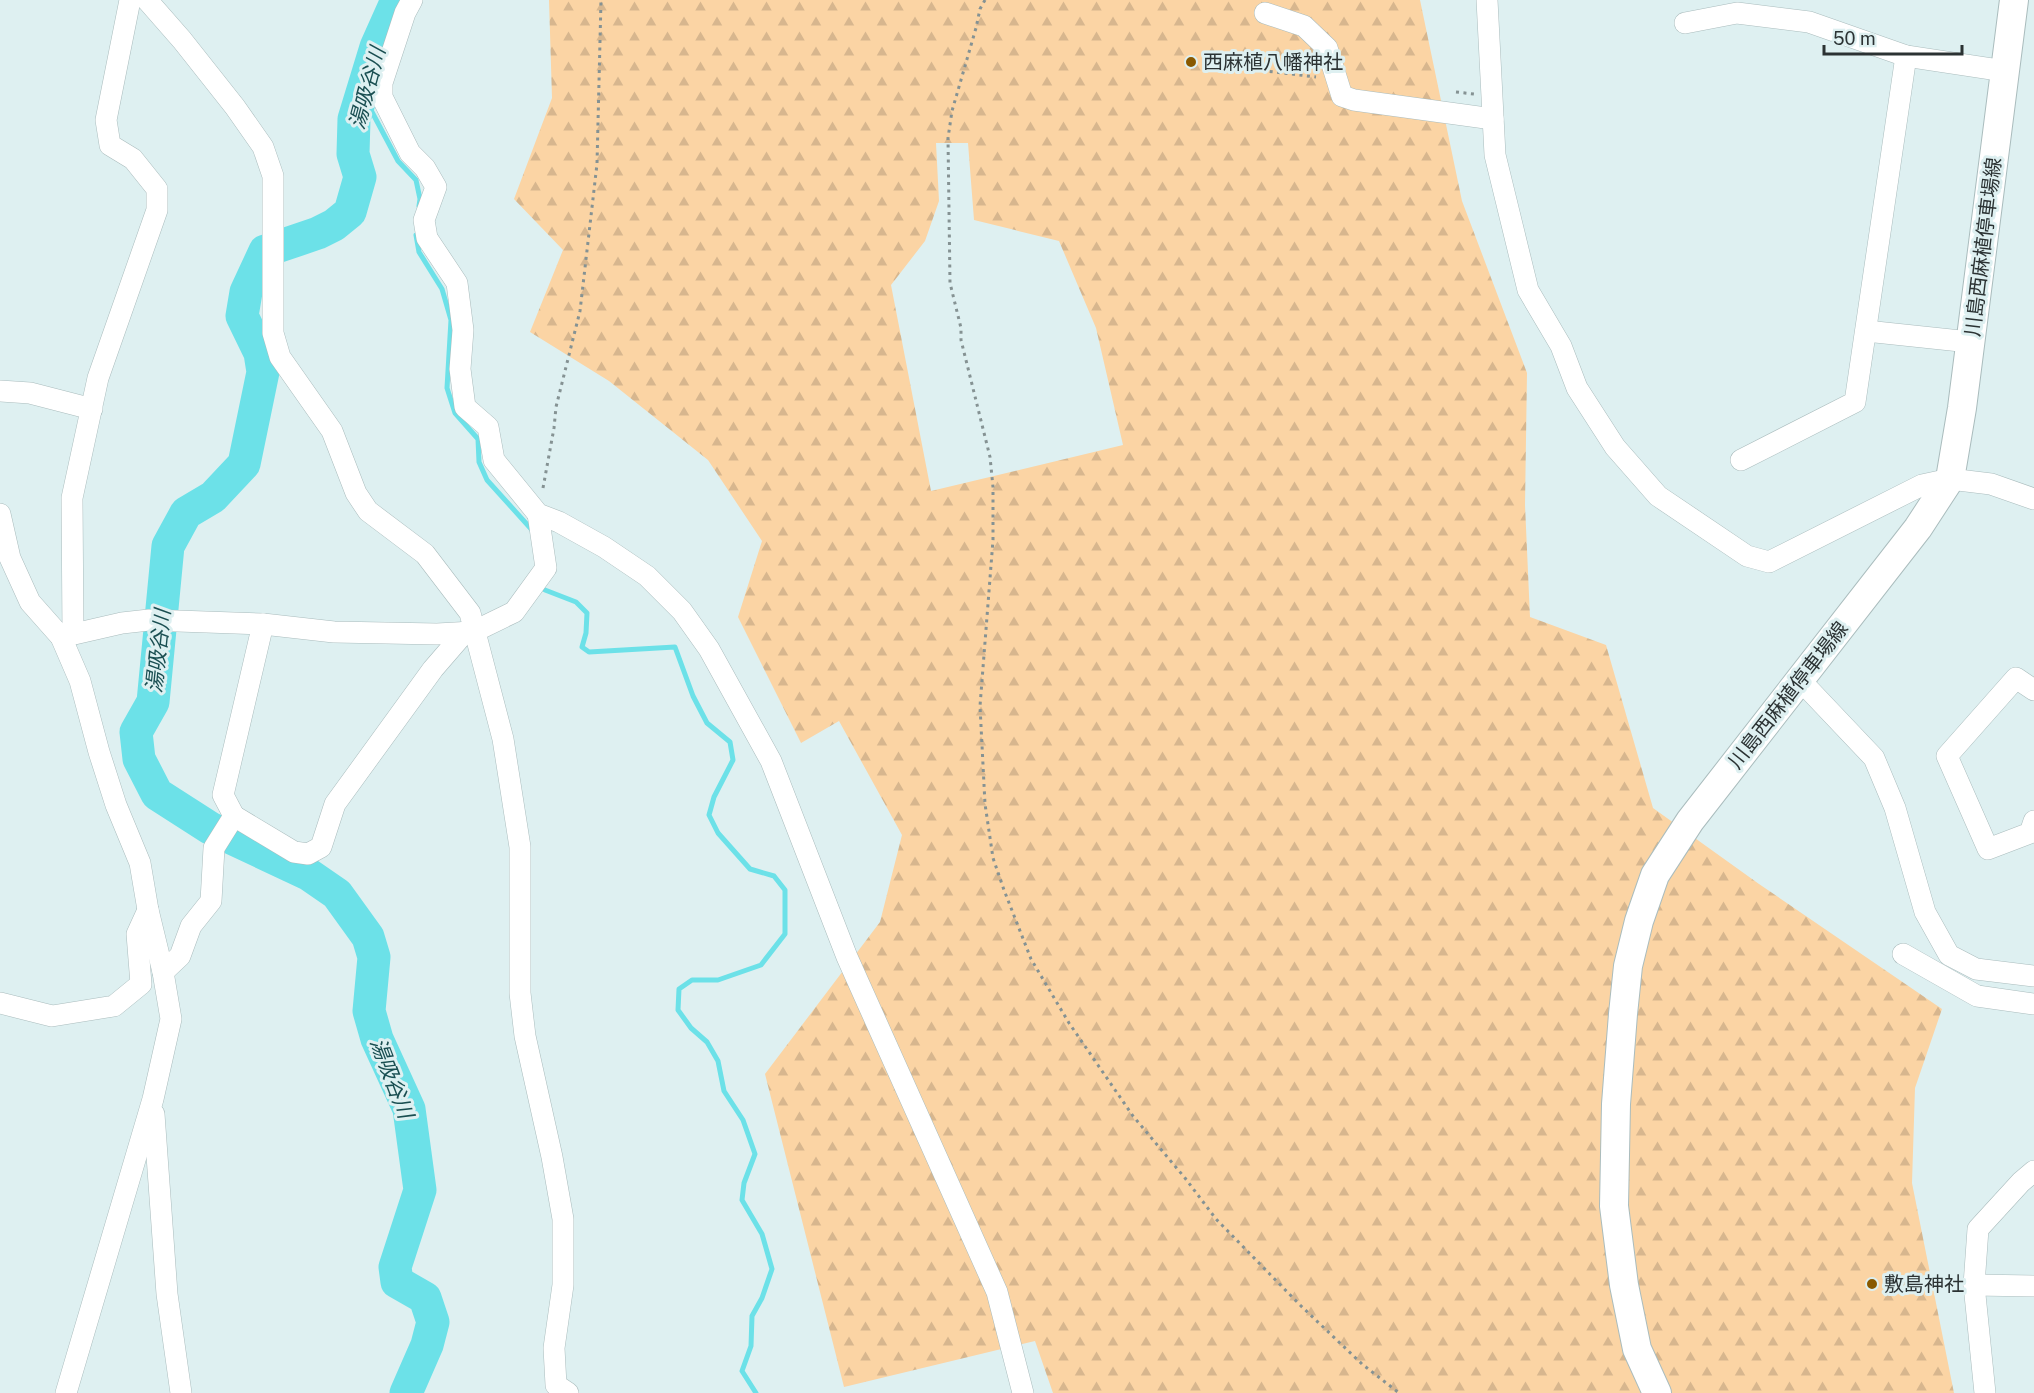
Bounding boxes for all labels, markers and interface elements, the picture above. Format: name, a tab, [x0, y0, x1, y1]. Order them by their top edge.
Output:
scale bar	[1824, 18, 1962, 56]
text: 50 m	[1833, 28, 1876, 49]
water label: 湯吸谷川	[344, 42, 390, 132]
place label: 西麻植八幡神社	[1203, 50, 1343, 74]
marker: 西麻植八幡神社	[1184, 55, 1198, 69]
street label: 川島西麻植停車場線	[1960, 156, 2006, 338]
water label: 湯吸谷川	[141, 606, 175, 694]
street label: 川島西麻植停車場線	[1723, 617, 1853, 773]
water label: 湯吸谷川	[365, 1034, 419, 1124]
place label: 敷島神社	[1884, 1272, 1964, 1296]
marker: 敷島神社	[1865, 1277, 1879, 1291]

